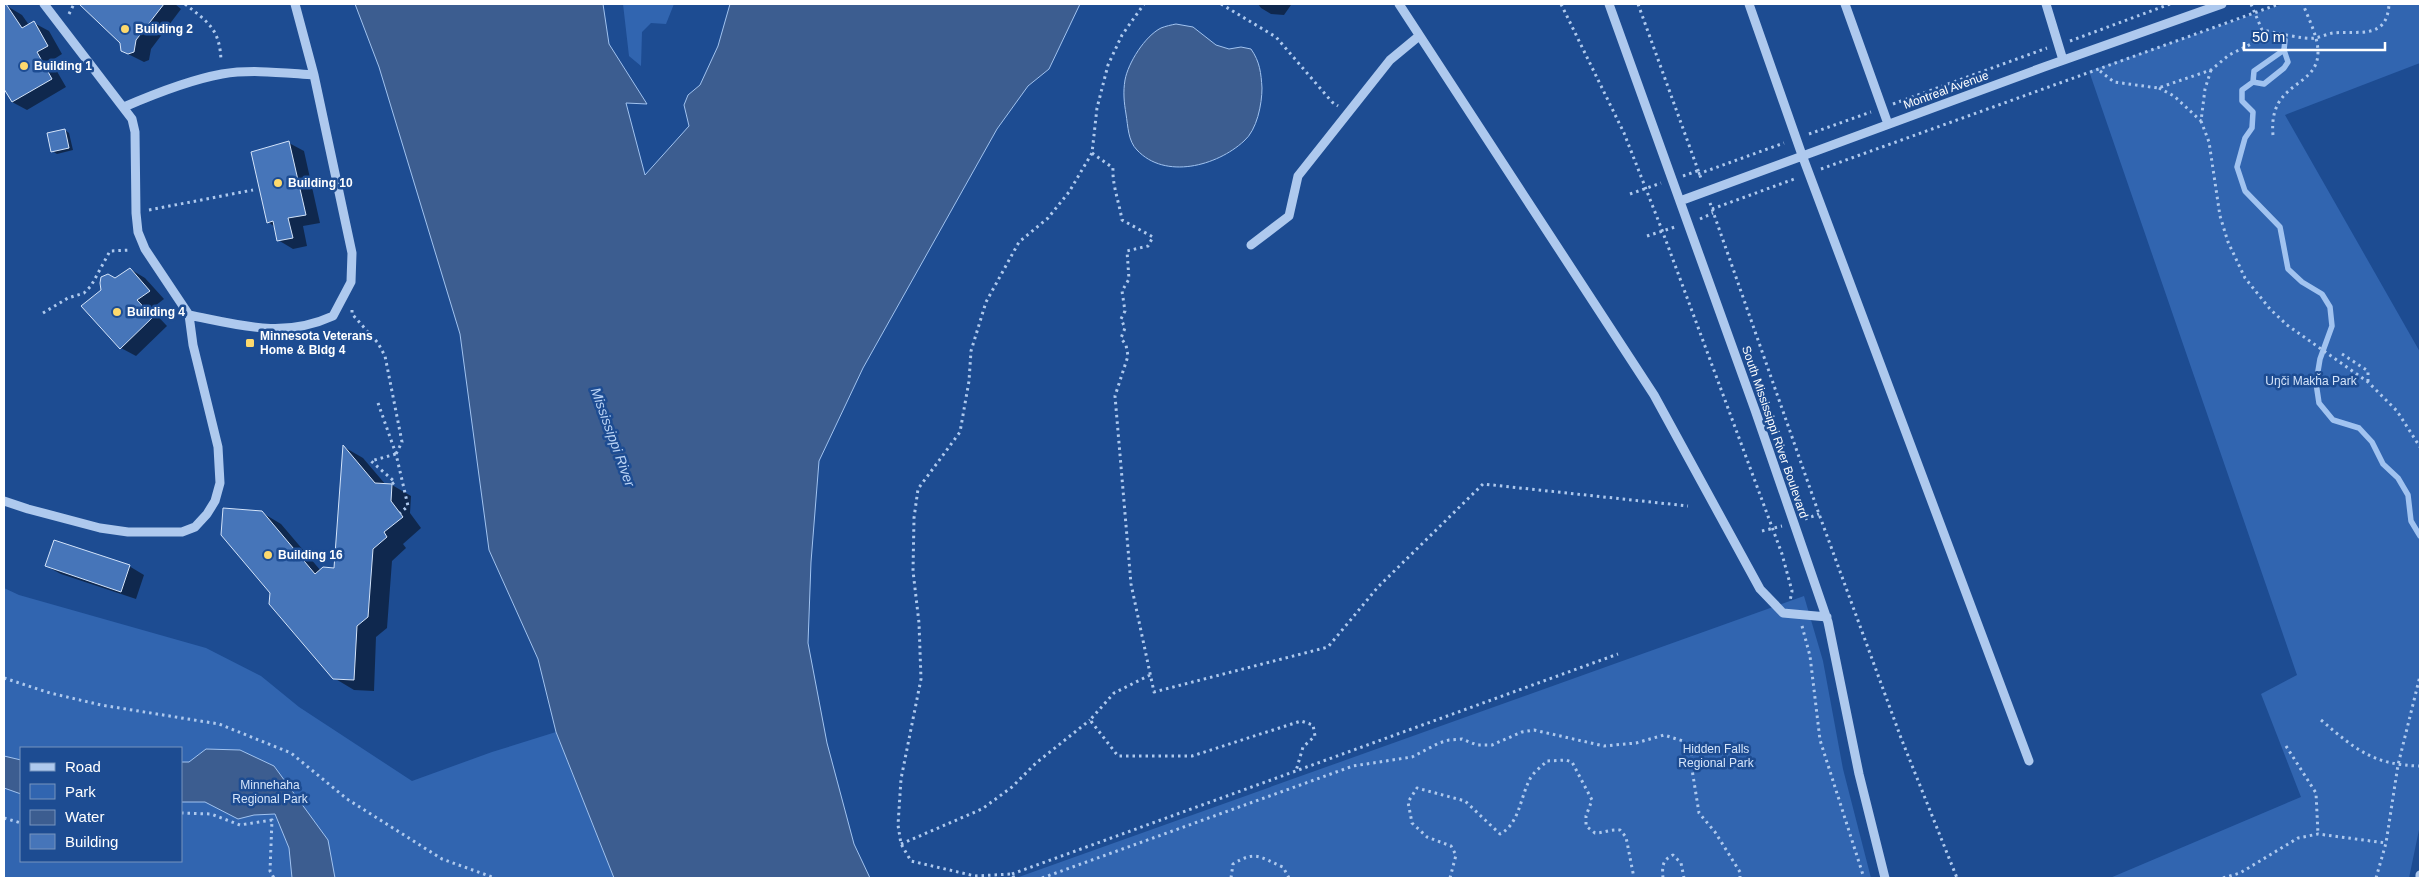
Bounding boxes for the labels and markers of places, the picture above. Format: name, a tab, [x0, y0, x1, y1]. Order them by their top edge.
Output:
place label: Building 2	[135, 22, 193, 36]
marker: Building 2	[119, 23, 131, 35]
place label: Building 1	[34, 59, 92, 73]
marker: Building 1	[18, 60, 30, 72]
place label: Building 10	[288, 176, 353, 190]
marker: Building 10	[272, 177, 284, 189]
place label: Building 4	[127, 305, 185, 319]
marker: Building 4	[111, 306, 123, 318]
place label: Minnesota Veterans Home & Bldg 4	[260, 329, 373, 357]
marker: Minnesota Veterans Home & Bldg 4	[244, 337, 256, 349]
place label: Building 16	[278, 548, 343, 562]
marker: Building 16	[262, 549, 274, 561]

